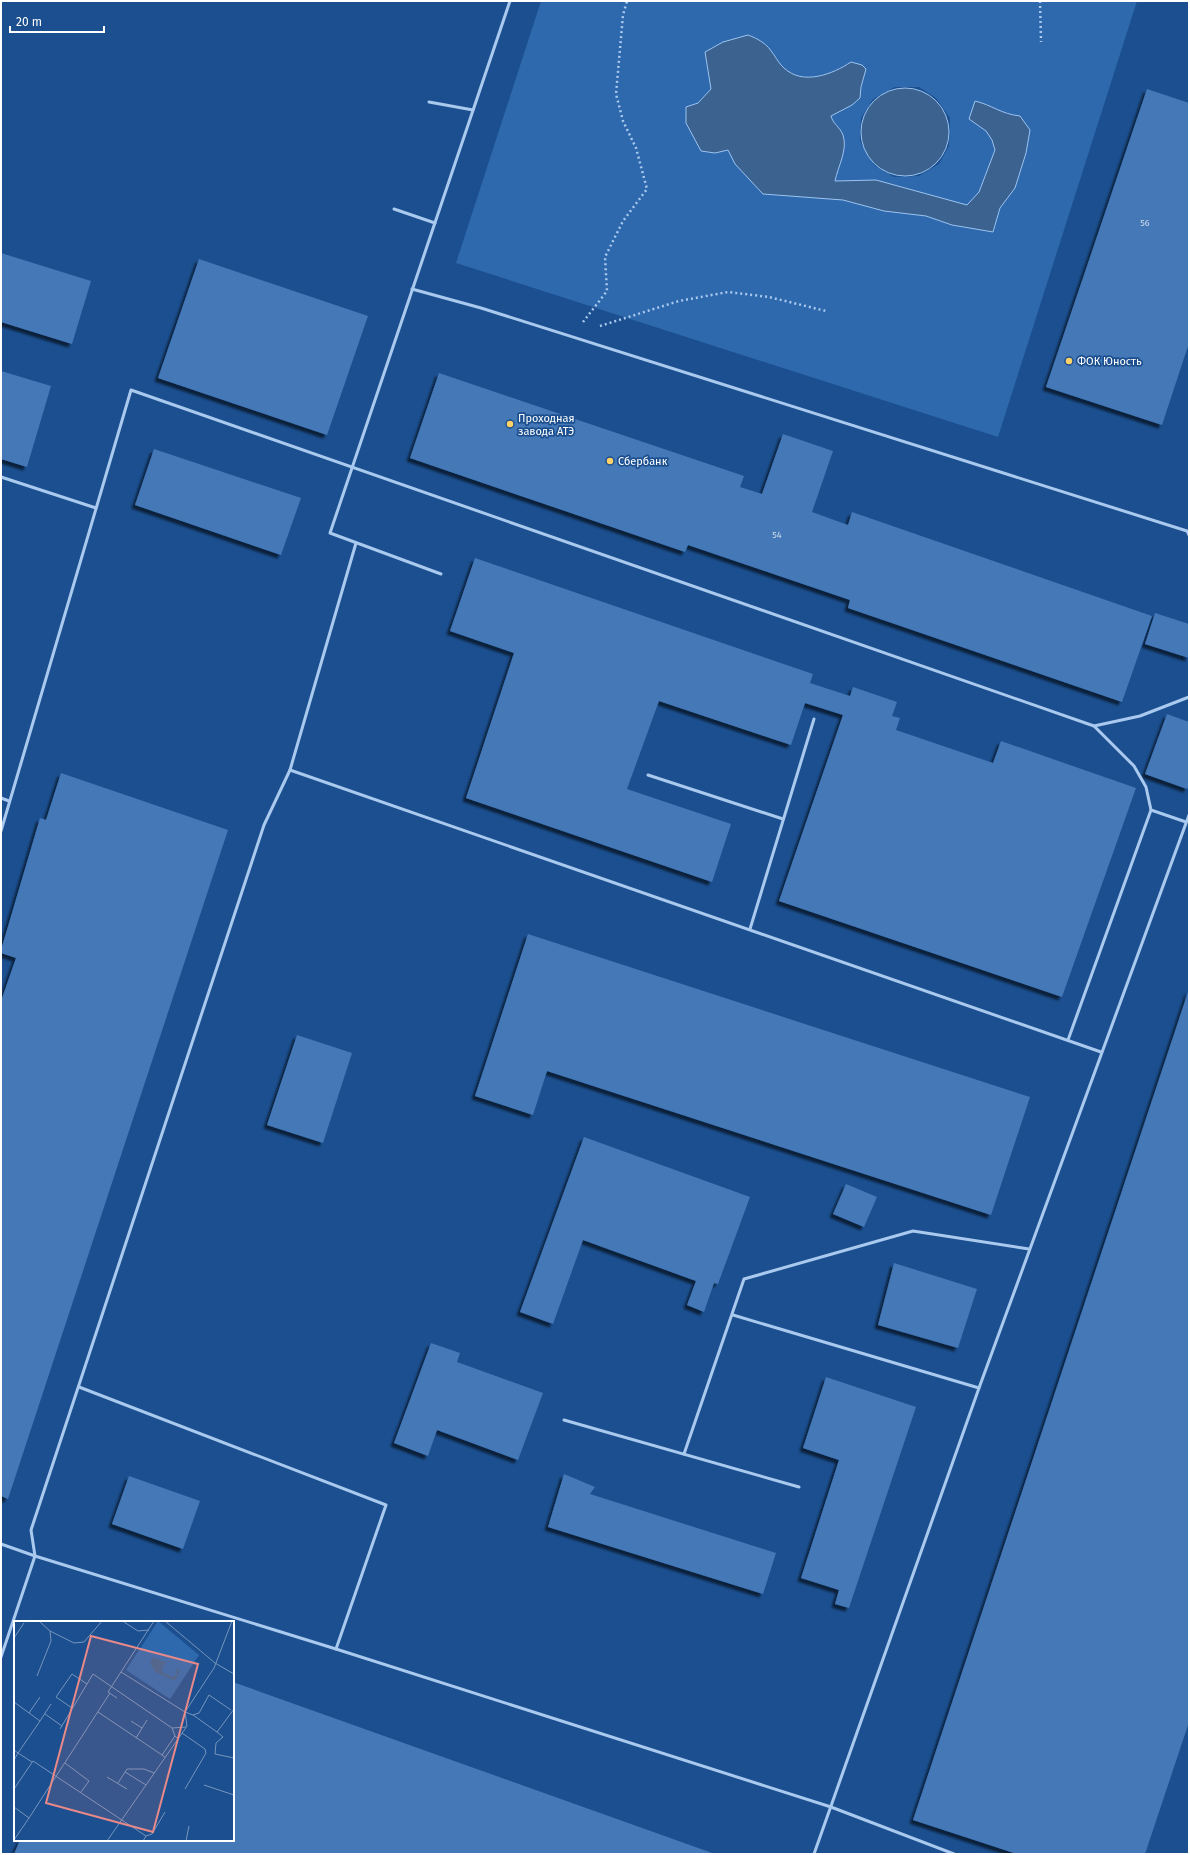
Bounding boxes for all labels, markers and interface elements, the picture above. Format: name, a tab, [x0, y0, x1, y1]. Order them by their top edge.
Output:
scale bar	[10, 8, 104, 34]
text: 20 m	[16, 15, 42, 29]
house number: 56	[1140, 218, 1150, 228]
place label: ФОК Юность	[1077, 355, 1142, 368]
marker: ФОК Юность	[1064, 356, 1074, 366]
place label: Проходная завода АТЭ	[518, 412, 575, 438]
marker: Проходная завода АТЭ	[505, 419, 515, 429]
place label: Сбербанк	[618, 455, 668, 468]
marker: Сбербанк	[605, 456, 615, 466]
house number: 54	[772, 530, 782, 540]
inset map	[14, 1621, 234, 1841]

